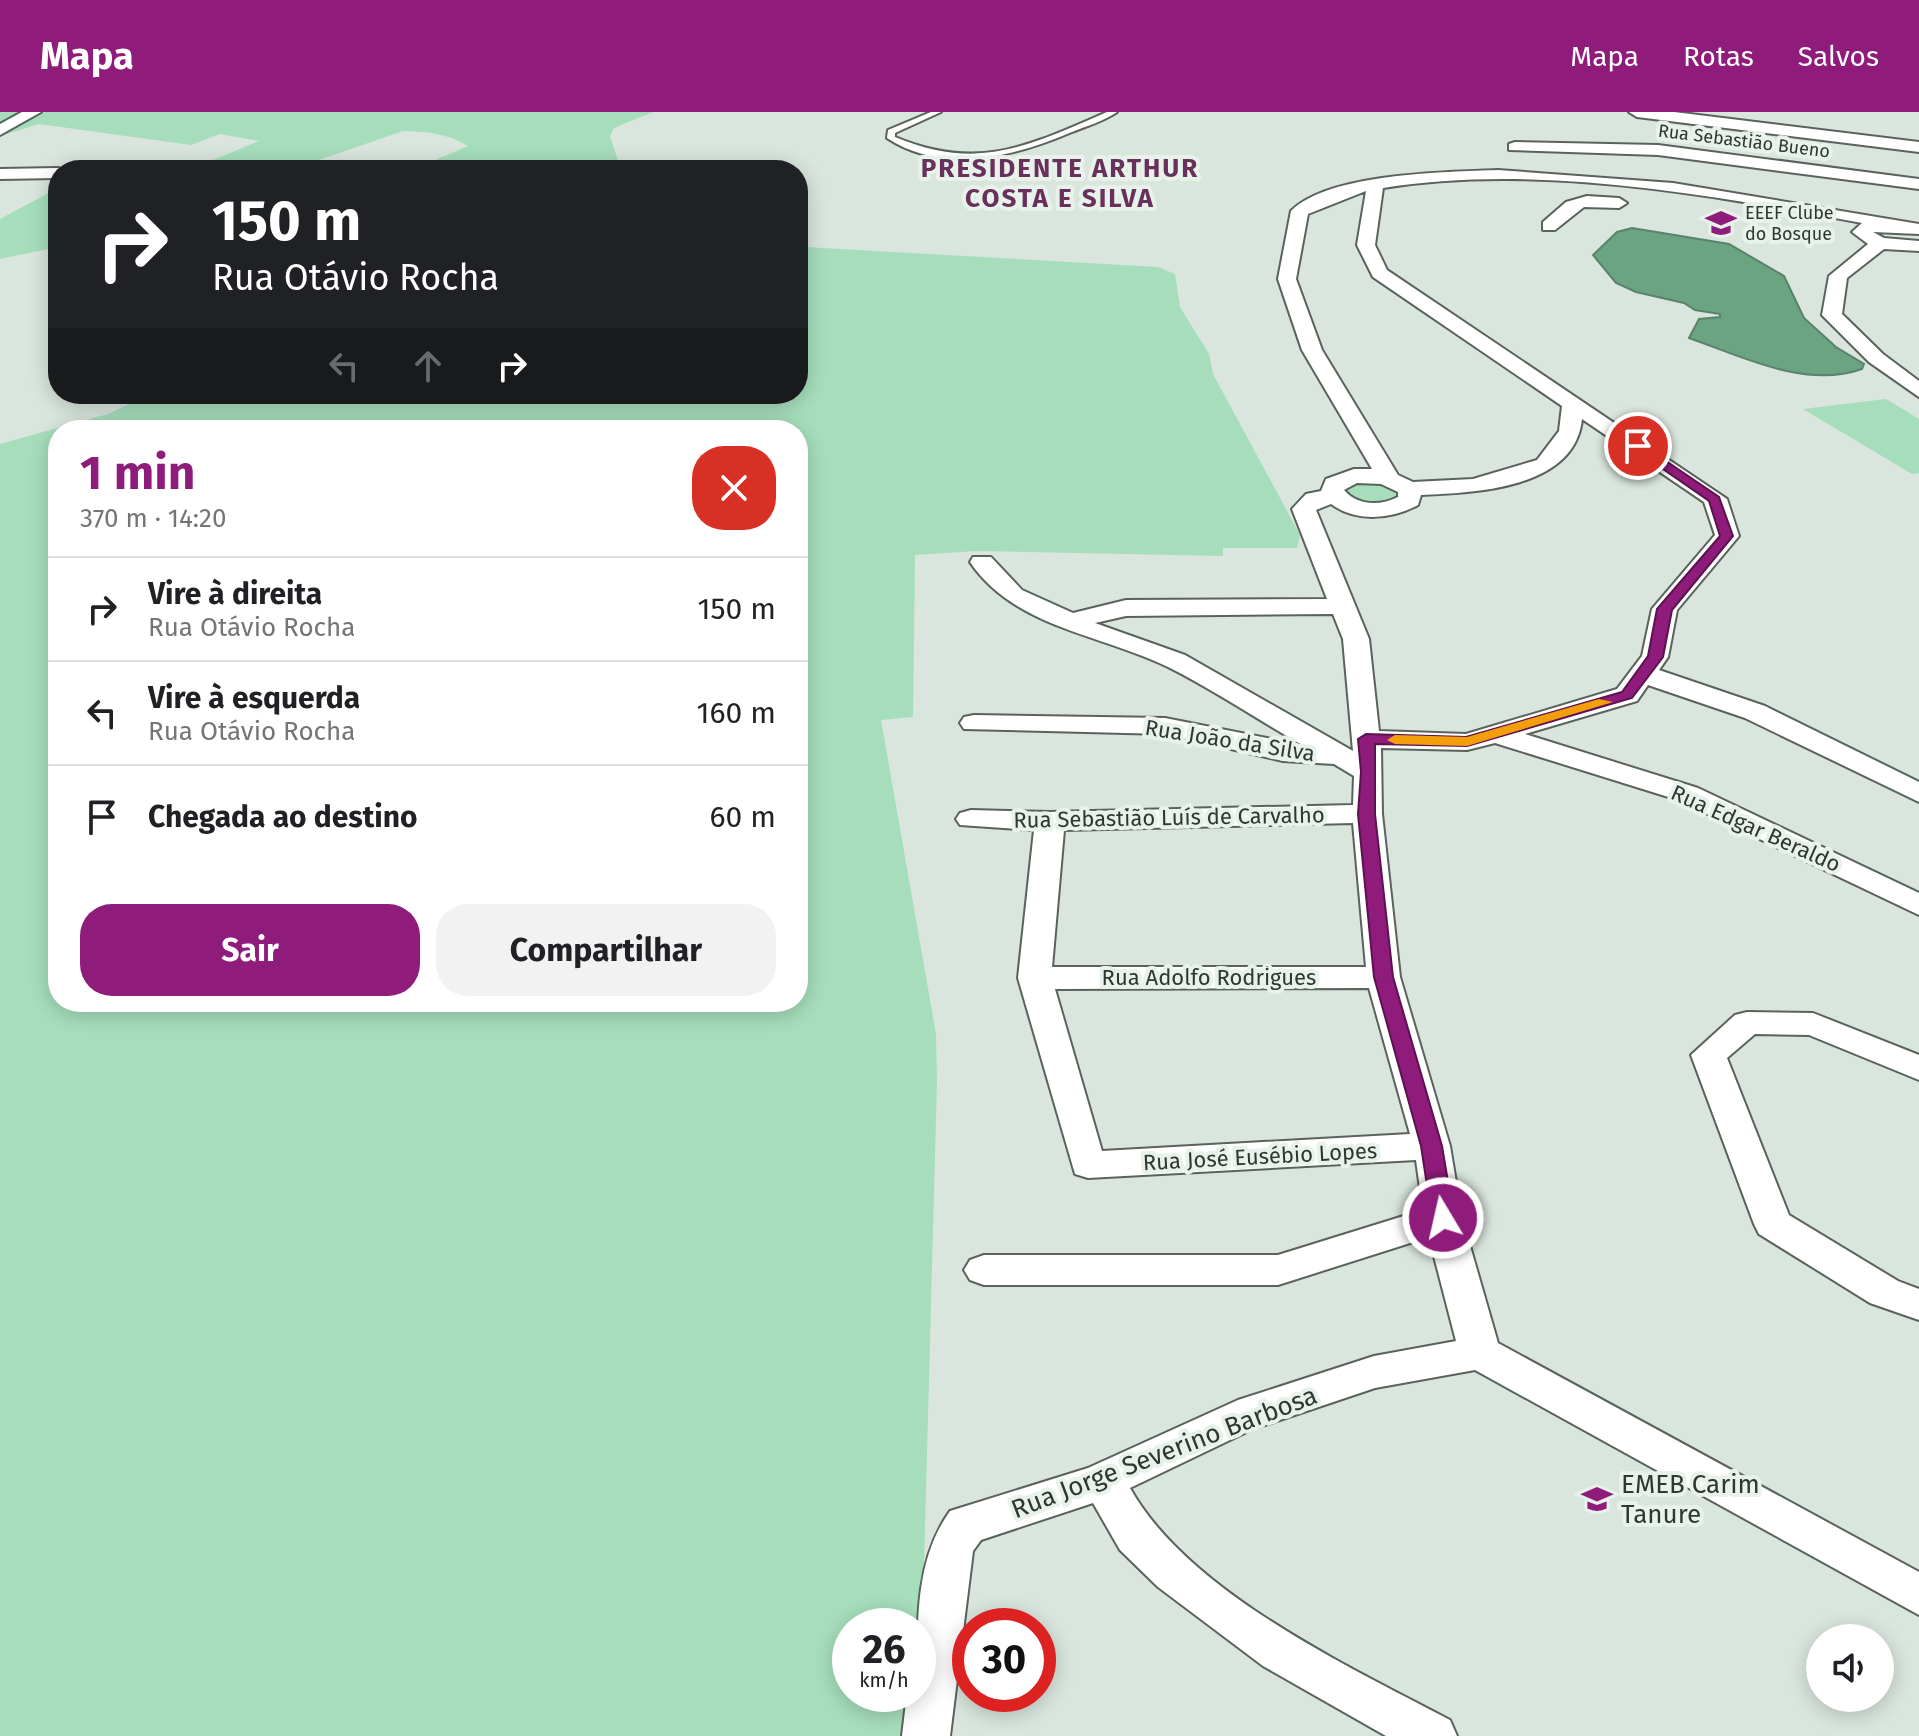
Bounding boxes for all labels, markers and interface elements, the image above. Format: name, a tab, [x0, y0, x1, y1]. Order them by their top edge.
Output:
text: Mapa	[40, 33, 134, 79]
text: Mapa	[1570, 40, 1639, 73]
text: Rotas	[1683, 40, 1754, 73]
text: Salvos	[1798, 40, 1879, 73]
street label: Rua Sebastião Bueno	[1657, 120, 1831, 162]
district label: PRESIDENTE ARTHUR COSTA E SILVA	[921, 153, 1199, 214]
text: 150 m	[212, 188, 361, 255]
icon: right	[80, 192, 184, 296]
place label: EEEF Clube do Bosque	[1745, 202, 1834, 245]
school or university icon: EEEF Clube do Bosque	[1704, 206, 1738, 240]
text: Rua Otávio Rocha	[212, 256, 499, 300]
icon: left	[322, 344, 366, 388]
icon: ahead	[406, 344, 450, 388]
icon: right	[490, 344, 534, 388]
pin	[1604, 412, 1672, 480]
icon: arrive	[1616, 424, 1660, 468]
text: 1 min	[80, 444, 195, 502]
button: close	[692, 446, 776, 530]
text: 370 m · 14:20	[80, 503, 226, 534]
text: Vire à direita	[148, 576, 322, 612]
icon: right	[80, 587, 124, 631]
text: 150 m	[698, 591, 776, 627]
text: Rua Otávio Rocha	[148, 612, 355, 643]
text: Vire à esquerda	[148, 680, 360, 716]
icon: left	[80, 691, 124, 735]
text: 160 m	[697, 695, 776, 731]
street label: Rua João da Silva	[1143, 714, 1317, 767]
text: Rua Otávio Rocha	[148, 716, 355, 747]
street label: Rua Edgar Beraldo	[1667, 779, 1845, 878]
icon: arrive	[80, 795, 124, 839]
text: Chegada ao destino	[148, 799, 418, 835]
text: 60 m	[710, 799, 776, 835]
street label: Rua Sebastião Luís de Carvalho	[1013, 801, 1325, 834]
button: Sair	[80, 904, 420, 996]
button: Compartilhar	[436, 904, 776, 996]
street label: Rua Adolfo Rodrigues	[1102, 964, 1316, 991]
street label: Rua José Eusébio Lopes	[1142, 1137, 1378, 1176]
position arrow	[1401, 1176, 1485, 1260]
street label: Rua Jorge Severino Barbosa	[1007, 1380, 1322, 1525]
place label: EMEB Carim Tanure	[1621, 1469, 1760, 1530]
school or university icon: EMEB Carim Tanure	[1580, 1482, 1614, 1516]
speed limit sign: 30	[952, 1608, 1056, 1712]
map controls	[1806, 1624, 1894, 1712]
button: sound	[1806, 1624, 1894, 1712]
text: 26	[862, 1626, 906, 1674]
text: km/h	[859, 1668, 909, 1692]

